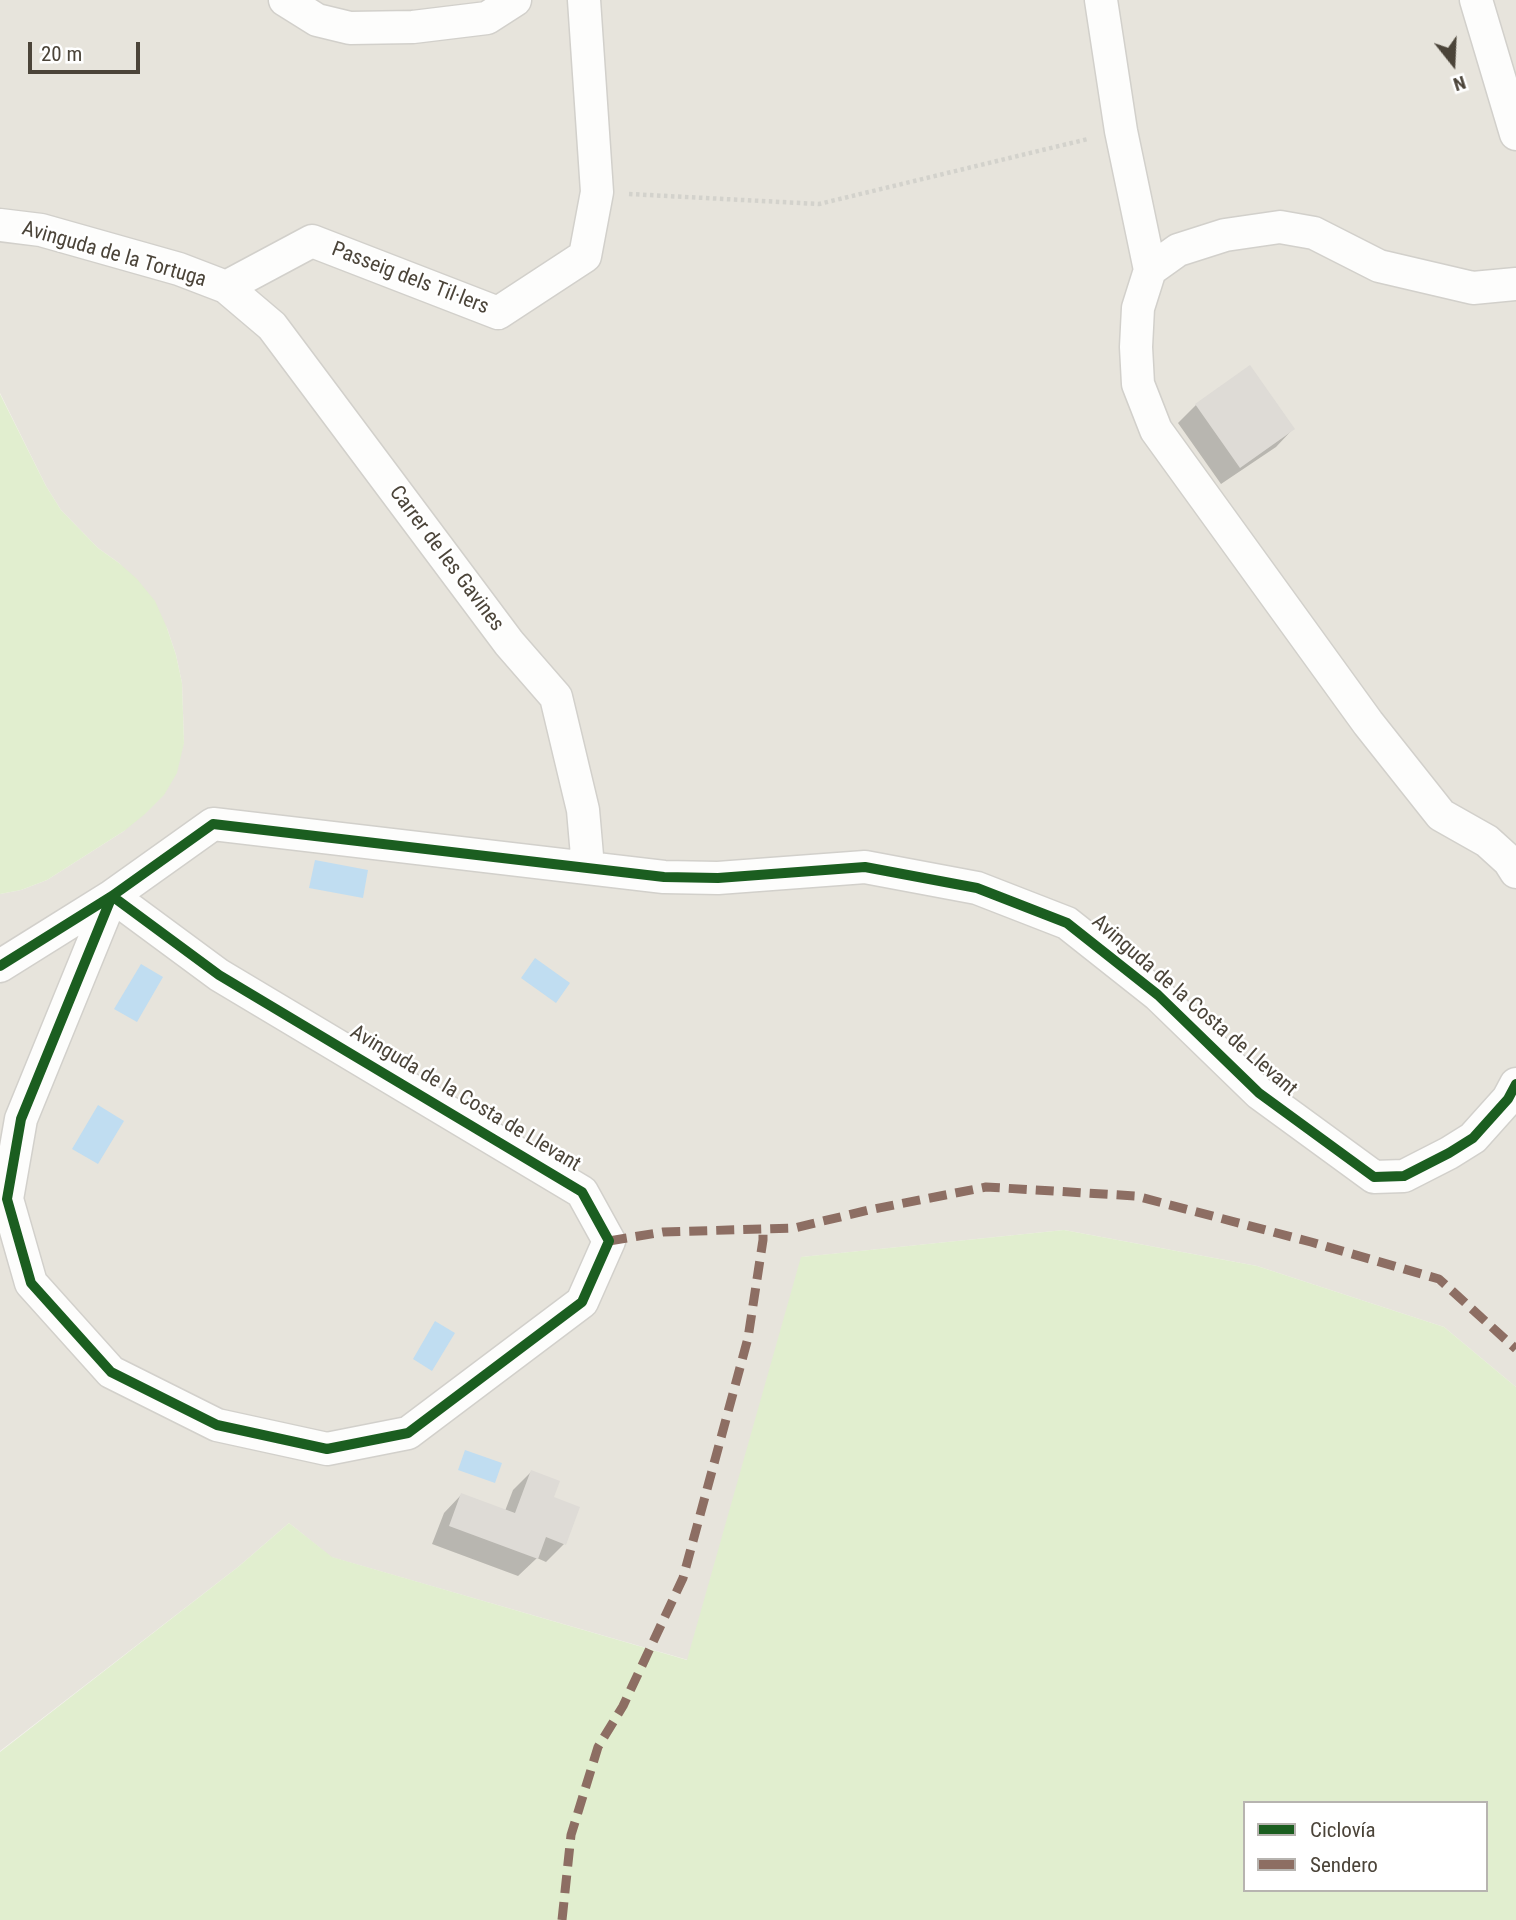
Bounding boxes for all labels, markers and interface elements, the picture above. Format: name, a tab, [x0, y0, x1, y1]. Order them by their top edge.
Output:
scale bar	[32, 28, 144, 72]
north arrow	[1418, 28, 1488, 98]
text: 20 m	[41, 42, 82, 66]
text: N	[1451, 71, 1469, 96]
street label: Avinguda de la Tortuga	[19, 217, 209, 293]
street label: Passeig dels Til·lers	[328, 237, 492, 321]
street label: Carrer de les Gavines	[383, 481, 509, 637]
street label: Avinguda de la Costa de Llevant	[1086, 910, 1302, 1102]
street label: Avinguda de la Costa de Llevant	[345, 1020, 585, 1178]
legend	[1243, 1801, 1488, 1892]
text: Ciclovía	[1310, 1818, 1376, 1842]
text: Sendero	[1310, 1853, 1378, 1877]

